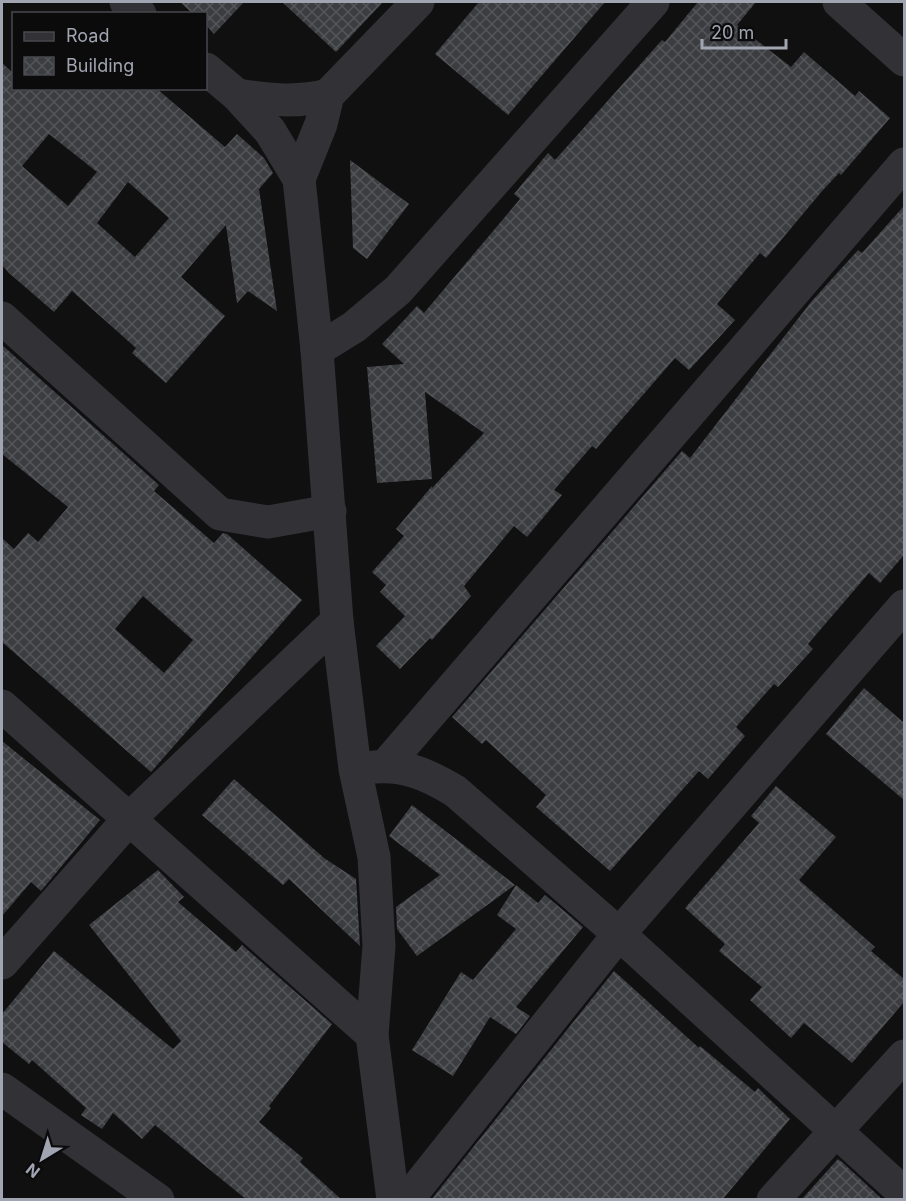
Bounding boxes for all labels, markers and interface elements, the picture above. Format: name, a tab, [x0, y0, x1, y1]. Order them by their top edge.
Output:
legend	[12, 12, 207, 90]
scale bar	[702, 12, 786, 50]
text: 20 m	[711, 22, 754, 43]
text: Road	[66, 25, 109, 46]
text: Building	[66, 55, 134, 76]
north arrow	[12, 1129, 72, 1189]
text: N	[22, 1159, 44, 1182]

